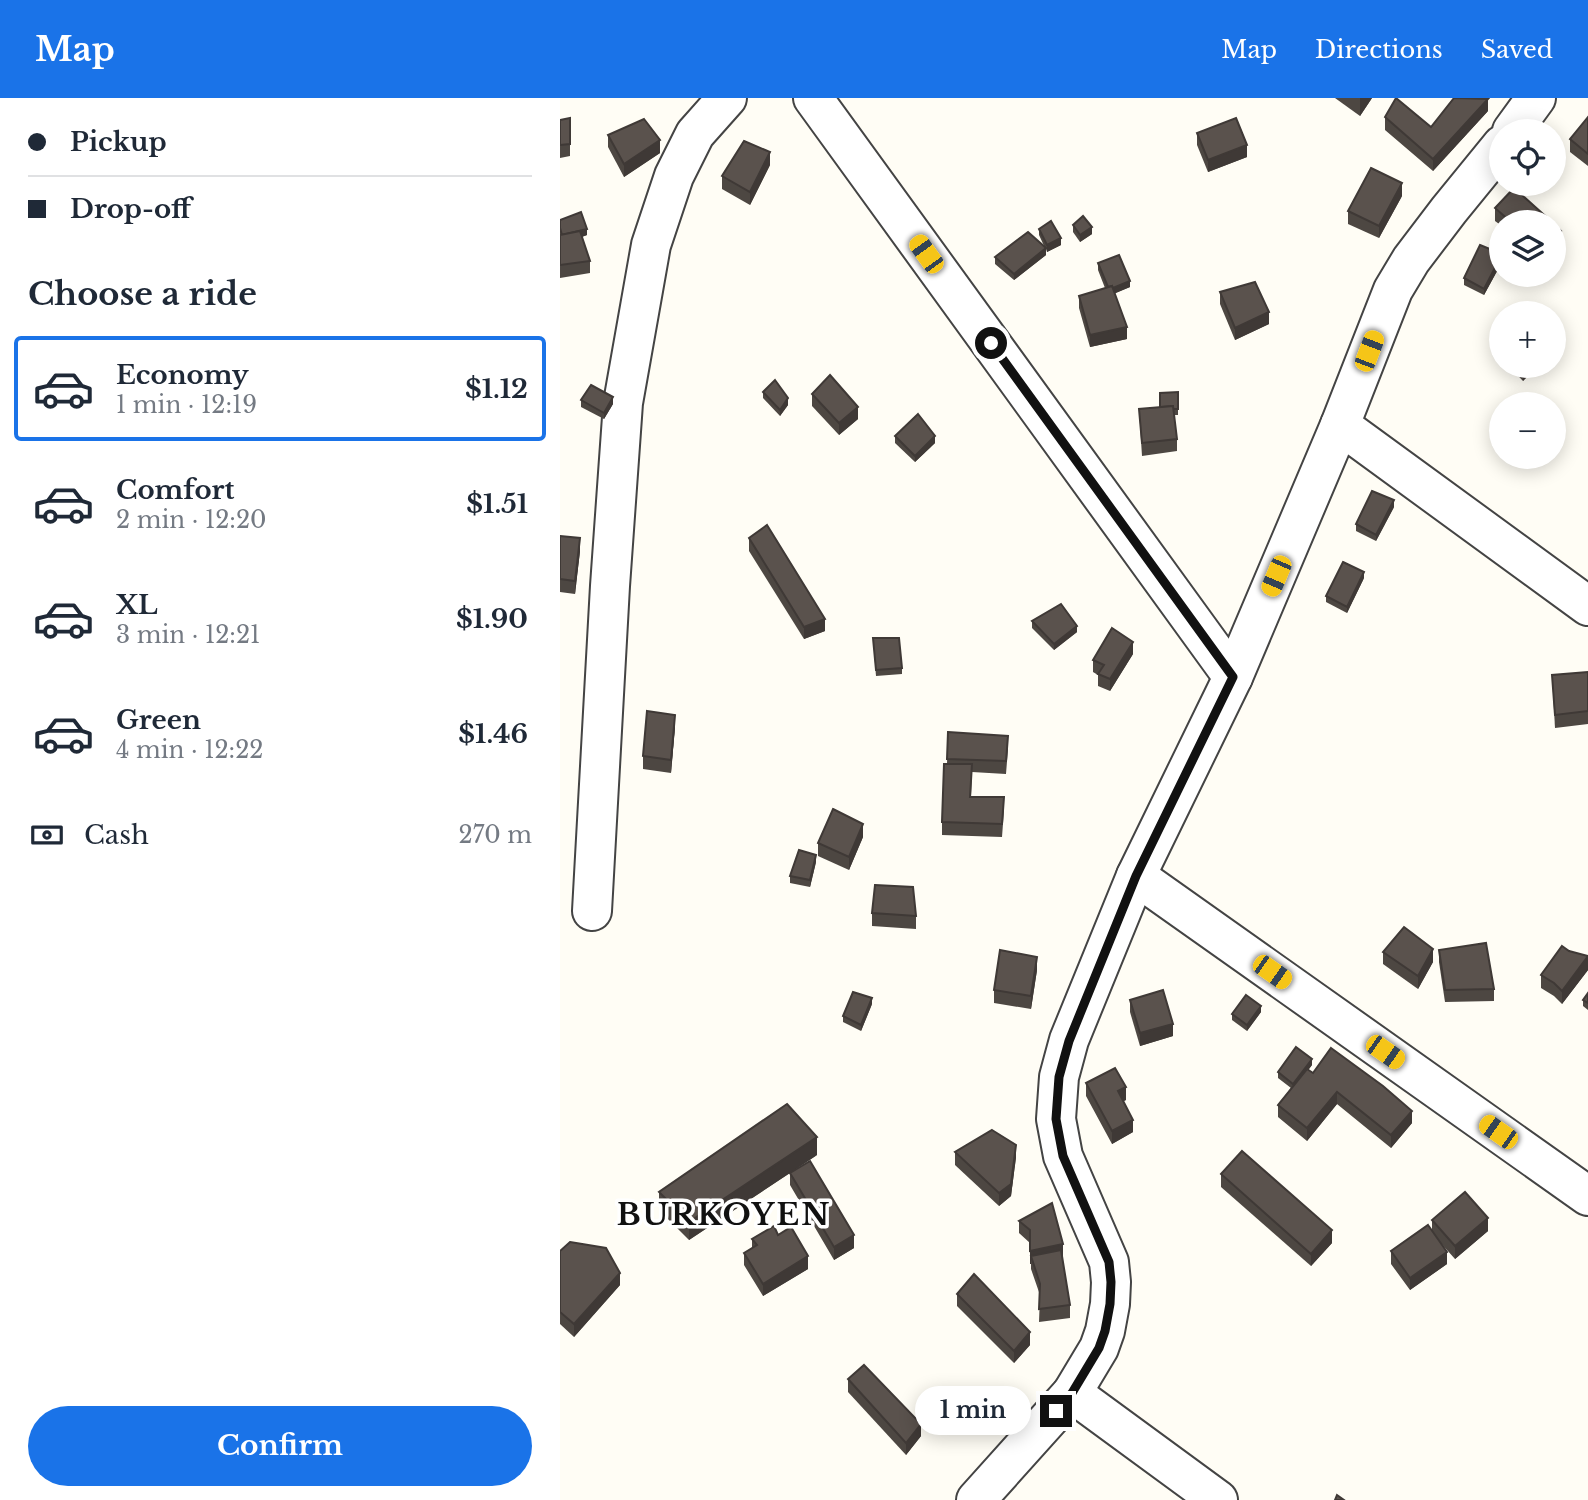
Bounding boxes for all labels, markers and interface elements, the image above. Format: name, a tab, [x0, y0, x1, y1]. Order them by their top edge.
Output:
text: Map	[35, 29, 115, 70]
text: Map	[1221, 35, 1277, 64]
text: Directions	[1315, 35, 1443, 64]
text: Saved	[1481, 35, 1553, 64]
map controls	[1489, 119, 1566, 469]
button: locate	[1489, 119, 1566, 196]
text: Pickup	[70, 126, 167, 158]
text: Drop-off	[70, 193, 191, 225]
button: layers	[1489, 210, 1566, 287]
car	[906, 231, 947, 277]
text: Choose a ride	[28, 274, 257, 314]
button: +	[1489, 301, 1566, 378]
route start	[975, 327, 1007, 359]
car	[1352, 328, 1387, 374]
icon: car	[32, 357, 95, 420]
text: Economy	[116, 359, 249, 391]
text: $1.12	[465, 373, 528, 405]
text: 1 min · 12:19	[116, 391, 257, 419]
button: −	[1489, 392, 1566, 469]
icon: car	[32, 472, 95, 535]
text: Comfort	[116, 474, 234, 506]
text: $1.51	[466, 488, 528, 520]
text: 2 min · 12:20	[116, 506, 266, 534]
car	[1259, 553, 1294, 599]
icon: car	[32, 587, 95, 650]
text: XL	[116, 589, 158, 621]
text: $1.90	[456, 603, 528, 635]
text: 3 min · 12:21	[116, 621, 260, 649]
icon: car	[32, 702, 95, 765]
text: Green	[116, 704, 201, 736]
text: $1.46	[458, 718, 528, 750]
text: 4 min · 12:22	[116, 736, 264, 764]
icon: cash	[28, 816, 66, 854]
text: Cash	[84, 819, 149, 851]
text: 270 m	[459, 821, 532, 849]
car	[1249, 951, 1296, 993]
car	[1362, 1031, 1409, 1073]
car	[1475, 1111, 1522, 1153]
district label: BURKOYEN	[617, 1196, 831, 1233]
callout: 1 min	[916, 1386, 1032, 1436]
route end	[1040, 1395, 1072, 1427]
text: 1 min	[940, 1396, 1006, 1424]
button: Confirm	[28, 1406, 532, 1486]

